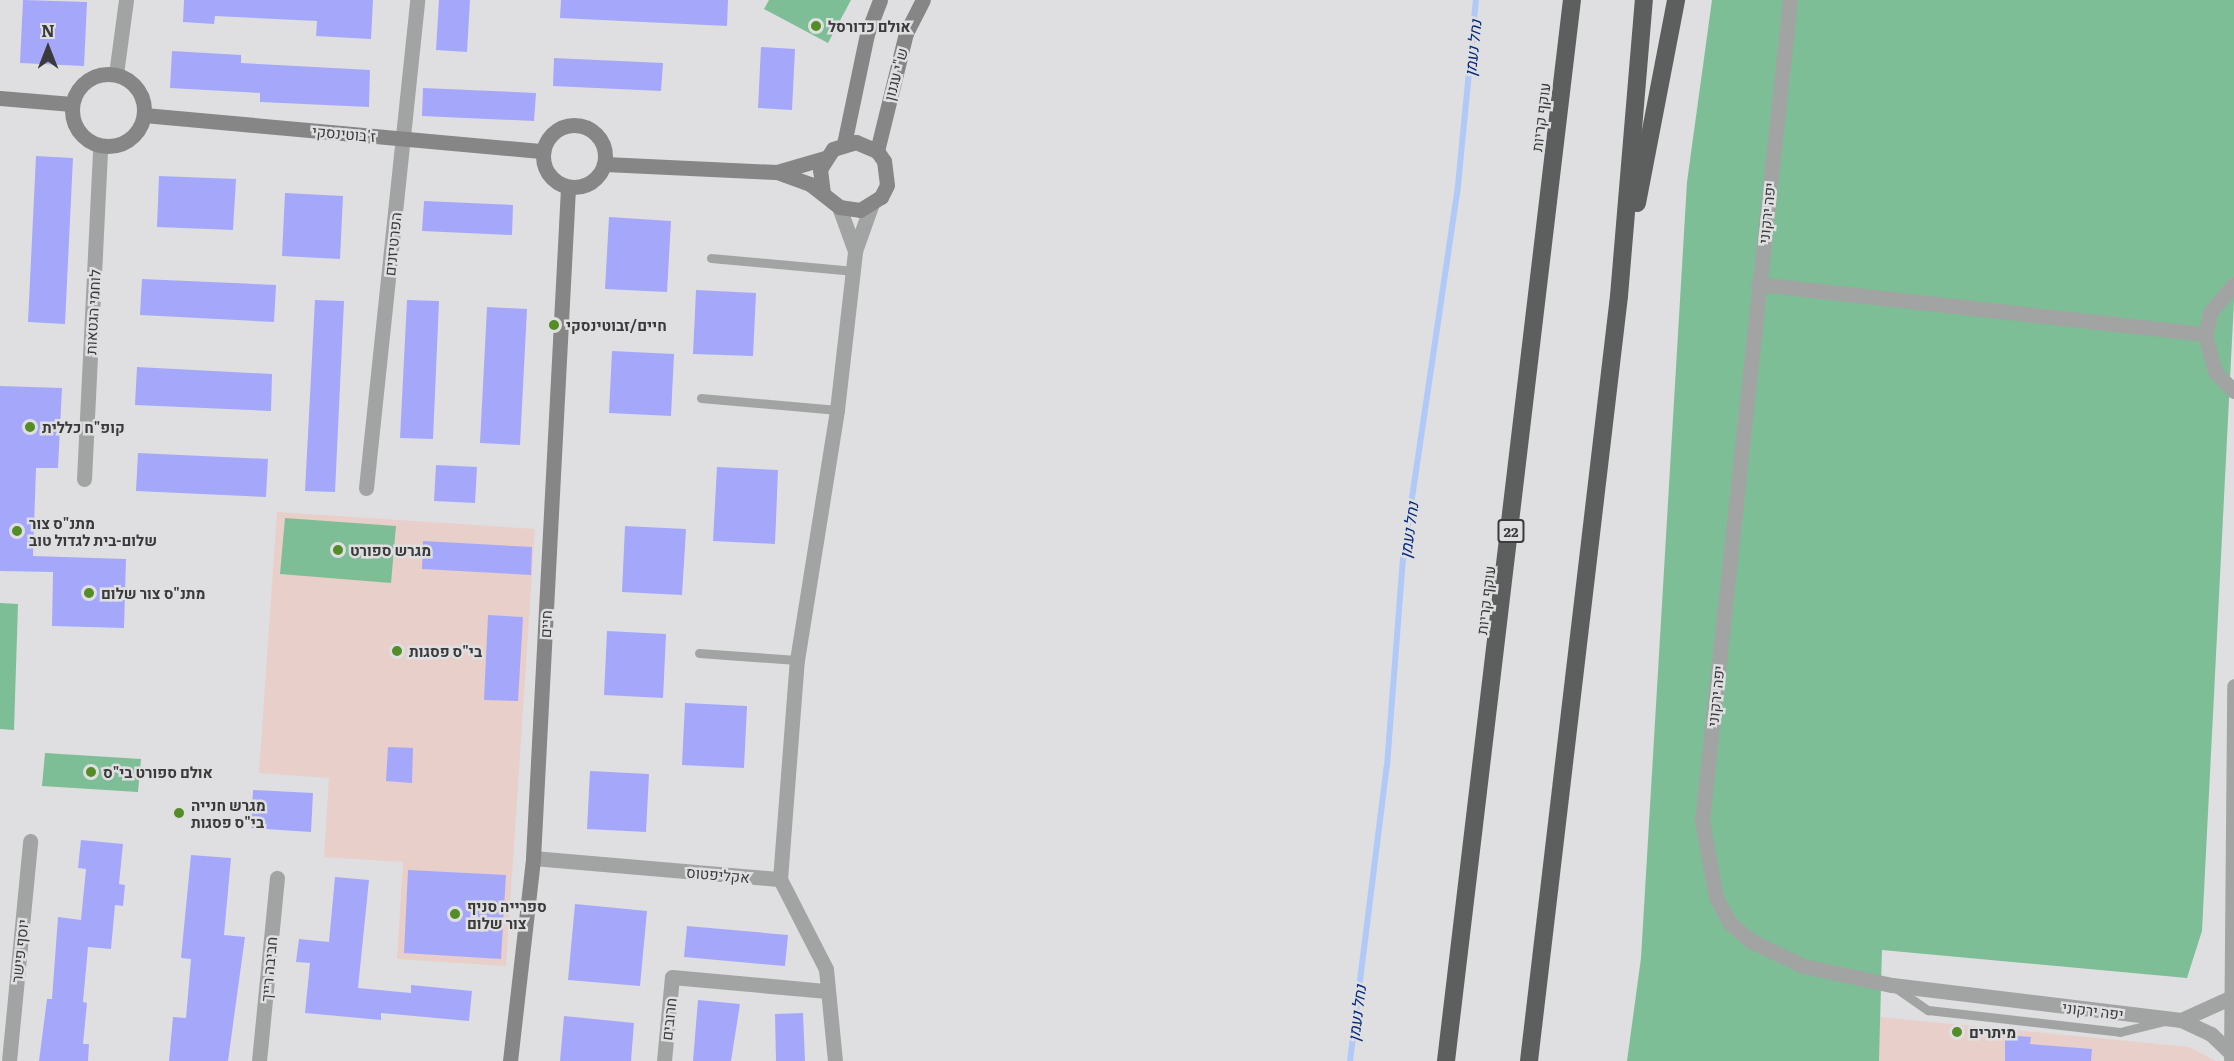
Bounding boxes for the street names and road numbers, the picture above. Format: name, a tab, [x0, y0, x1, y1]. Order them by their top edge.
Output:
street label: ש"י עגנון	[879, 46, 911, 102]
street label: עוקף קריות	[1527, 81, 1553, 153]
street label: ז'בוטינסקי	[311, 121, 377, 145]
street label: יפה ירקוני	[1754, 182, 1778, 244]
street label: הפרטיזנים	[380, 211, 404, 277]
street label: לוחמי הגטאות	[81, 269, 103, 355]
road number: 22	[1496, 520, 1526, 542]
street label: עוקף קריות	[1472, 564, 1498, 636]
street label: חיים	[535, 610, 555, 638]
street label: יפה ירקוני	[1703, 665, 1727, 727]
street label: אקליפטוס	[685, 862, 751, 886]
street label: יוסף פישר	[7, 918, 31, 984]
street label: חביבה רייך	[256, 936, 280, 1002]
street label: חרובים	[657, 997, 679, 1041]
street label: יפה ירקוני	[2061, 997, 2125, 1023]

